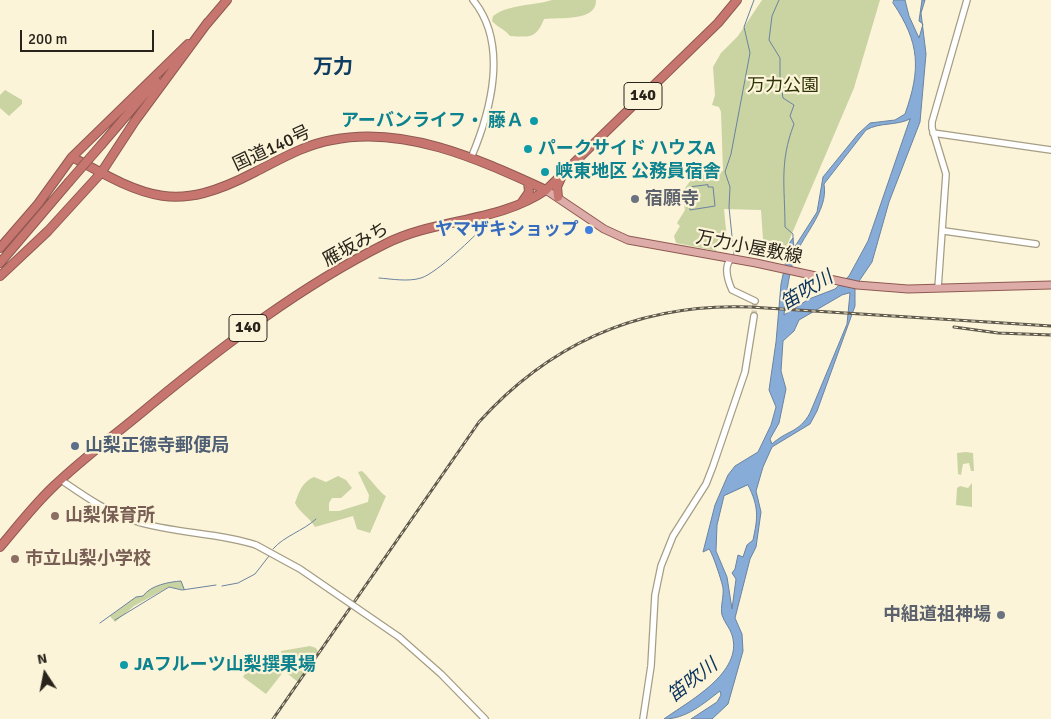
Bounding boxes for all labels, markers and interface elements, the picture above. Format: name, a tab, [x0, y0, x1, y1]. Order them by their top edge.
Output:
scale bar	[22, 20, 156, 52]
text: 200 m	[28, 30, 68, 48]
district label: 万力	[313, 56, 353, 80]
park label: 万力公園	[747, 75, 819, 97]
road number: 140	[624, 82, 662, 110]
place label: アーバンライフ・ 藤Ａ	[341, 110, 524, 132]
marker: アーバンライフ・ 藤Ａ	[528, 115, 540, 127]
street label: 国道140号	[230, 122, 314, 176]
place label: パークサイド ハウスA	[538, 138, 715, 160]
marker: パークサイド ハウスA	[522, 143, 534, 155]
place label: 峡東地区 公務員宿舎	[555, 161, 721, 183]
marker: 峡東地区 公務員宿舎	[539, 166, 551, 178]
place label: 宿願寺	[645, 188, 699, 210]
marker: 宿願寺	[629, 193, 641, 205]
street label: 雁坂みち	[319, 218, 393, 272]
place label: ヤマザキショップ	[435, 219, 579, 241]
marker: ヤマザキショップ	[583, 224, 595, 236]
street label: 万力小屋敷線	[694, 227, 804, 269]
water label: 笛吹川	[777, 267, 837, 315]
road number: 140	[229, 314, 267, 342]
place label: 山梨正徳寺郵便局	[85, 435, 229, 457]
marker: 山梨正徳寺郵便局	[69, 440, 81, 452]
place label: 山梨保育所	[65, 505, 155, 527]
marker: 山梨保育所	[49, 510, 61, 522]
place label: 市立山梨小学校	[25, 548, 151, 570]
marker: 市立山梨小学校	[9, 553, 21, 565]
place label: 中組道祖神場	[883, 604, 991, 626]
marker: 中組道祖神場	[995, 609, 1007, 621]
north arrow	[20, 649, 70, 699]
text: N	[36, 650, 48, 668]
place label: JAフルーツ山梨撰果場	[134, 654, 316, 676]
water label: 笛吹川	[664, 654, 722, 708]
marker: JAフルーツ山梨撰果場	[118, 659, 130, 671]

